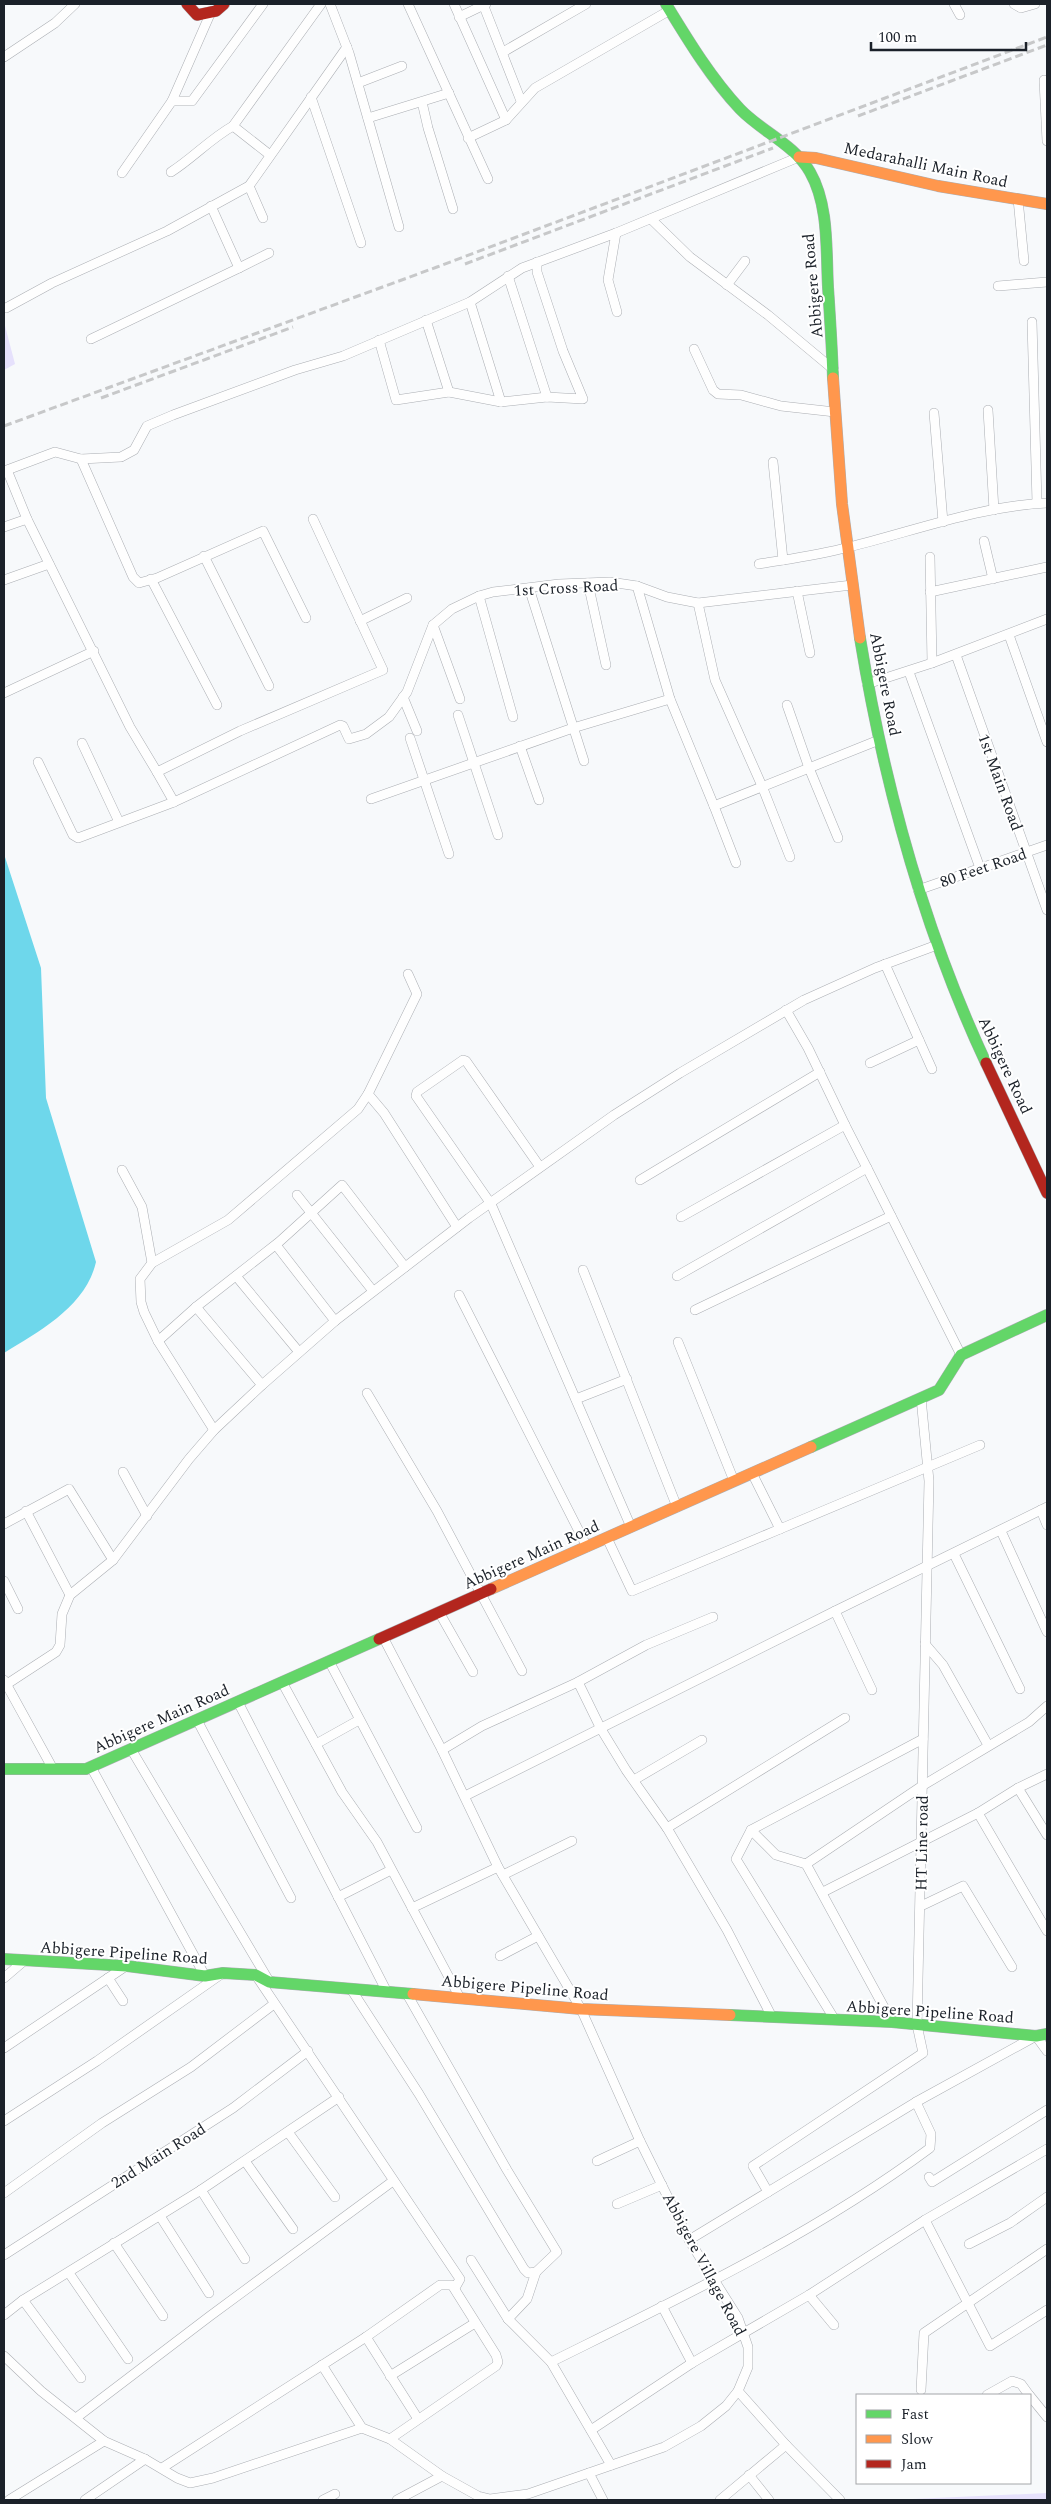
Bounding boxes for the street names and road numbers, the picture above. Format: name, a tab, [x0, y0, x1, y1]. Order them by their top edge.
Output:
street label: Medarahalli Main Road	[842, 136, 1010, 194]
street label: Abbigere Road	[796, 233, 830, 339]
street label: 1st Cross Road	[513, 573, 619, 603]
street label: Abbigere Road	[863, 630, 907, 738]
street label: 1st Main Road	[971, 730, 1029, 834]
street label: 80 Feet Road	[937, 842, 1030, 894]
street label: Abbigere Road	[972, 1013, 1038, 1118]
street label: Abbigere Main Road	[460, 1514, 603, 1596]
street label: Abbigere Main Road	[90, 1678, 233, 1760]
street label: HT Line road	[909, 1795, 935, 1891]
street label: Abbigere Pipeline Road	[39, 1935, 209, 1971]
street label: Abbigere Pipeline Road	[440, 1969, 610, 2007]
street label: Abbigere Pipeline Road	[845, 1994, 1015, 2030]
street label: 2nd Main Road	[106, 2117, 211, 2195]
street label: Abbigere Village Road	[656, 2188, 752, 2340]

